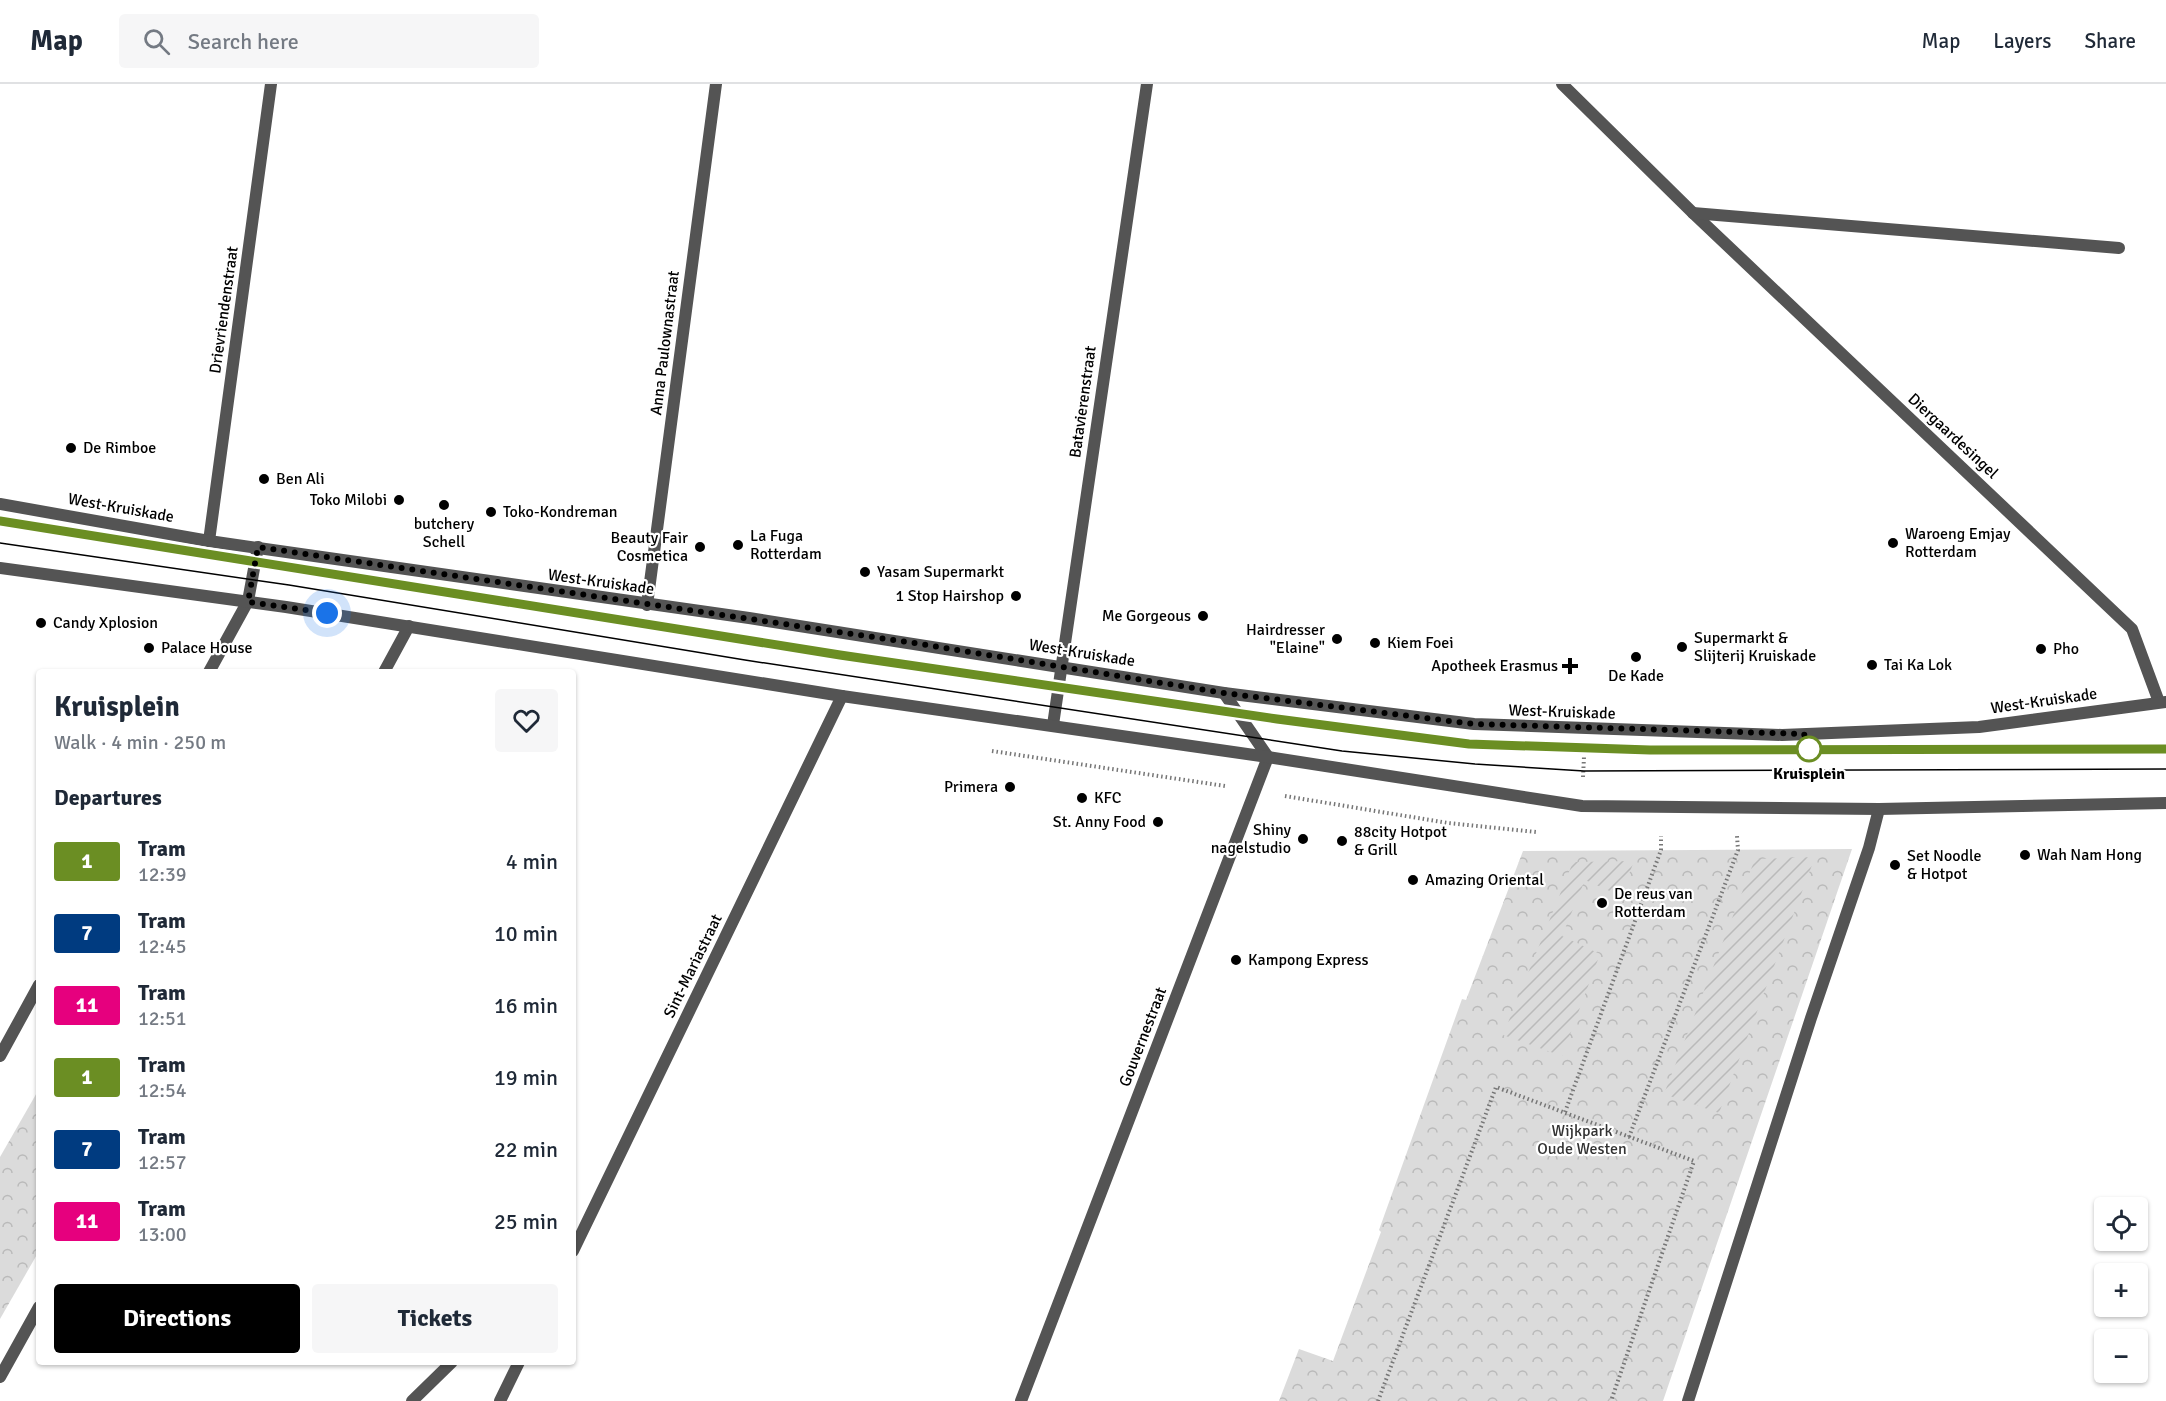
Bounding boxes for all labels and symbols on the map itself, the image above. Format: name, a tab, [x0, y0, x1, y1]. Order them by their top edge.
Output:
street label: Drievriendenstraat	[205, 245, 243, 375]
street label: Anna Paulownastraat	[646, 269, 684, 416]
street label: Batavierenstraat	[1065, 344, 1101, 459]
street label: Diergaardesingel	[1904, 389, 2003, 483]
place label: De Rimboe	[83, 438, 156, 458]
marker: De Rimboe	[64, 441, 78, 455]
place label: Ben Ali	[276, 469, 325, 489]
marker: Ben Ali	[257, 472, 271, 486]
street label: West-Kruiskade	[66, 489, 176, 527]
place label: Toko Milobi	[310, 490, 387, 510]
marker: Toko Milobi	[392, 493, 406, 507]
marker: butchery Schell	[437, 498, 451, 512]
place label: Toko-Kondreman	[503, 502, 617, 522]
marker: Toko-Kondreman	[484, 505, 498, 519]
place label: butchery Schell	[414, 514, 475, 552]
place label: Waroeng Emjay Rotterdam	[1905, 524, 2011, 562]
place label: La Fuga Rotterdam	[750, 526, 822, 564]
place label: Beauty Fair Cosmetica	[611, 528, 688, 566]
marker: Waroeng Emjay Rotterdam	[1886, 536, 1900, 550]
marker: La Fuga Rotterdam	[731, 538, 745, 552]
marker: Beauty Fair Cosmetica	[693, 540, 707, 554]
place label: Yasam Supermarkt	[877, 562, 1005, 582]
street label: West-Kruiskade	[547, 565, 655, 599]
marker: Yasam Supermarkt	[858, 565, 872, 579]
place label: 1 Stop Hairshop	[896, 586, 1004, 606]
marker: 1 Stop Hairshop	[1009, 589, 1023, 603]
your location	[312, 598, 342, 628]
place label: Me Gorgeous	[1102, 606, 1191, 626]
marker: Me Gorgeous	[1196, 609, 1210, 623]
place label: Candy Xplosion	[53, 613, 158, 633]
marker: Candy Xplosion	[34, 616, 48, 630]
place label: Hairdresser "Elaine"	[1246, 620, 1325, 658]
place label: Supermarkt & Slijterij Kruiskade	[1694, 628, 1816, 666]
marker: Hairdresser "Elaine"	[1330, 632, 1344, 646]
place label: Kiem Foei	[1387, 633, 1454, 653]
street label: West-Kruiskade	[1027, 635, 1137, 671]
marker: Kiem Foei	[1368, 636, 1382, 650]
place label: Palace House	[161, 638, 252, 658]
place label: Pho	[2053, 639, 2079, 659]
marker: Supermarkt & Slijterij Kruiskade	[1675, 640, 1689, 654]
marker: Palace House	[142, 641, 156, 655]
marker: Pho	[2034, 642, 2048, 656]
marker: De Kade	[1629, 650, 1643, 664]
place label: Tai Ka Lok	[1884, 655, 1952, 675]
place label: Apotheek Erasmus	[1431, 656, 1558, 676]
marker: Tai Ka Lok	[1865, 658, 1879, 672]
marker: Apotheek Erasmus	[1563, 659, 1577, 673]
place label: De Kade	[1608, 666, 1664, 686]
street label: West-Kruiskade	[1990, 684, 2098, 718]
street label: West-Kruiskade	[1508, 700, 1616, 724]
marker: Kruisplein	[1796, 736, 1822, 762]
place label: Kruisplein	[1773, 764, 1845, 784]
place label: Primera	[944, 777, 998, 797]
marker: Primera	[1003, 780, 1017, 794]
place label: KFC	[1094, 788, 1122, 808]
marker: KFC	[1075, 791, 1089, 805]
place label: St. Anny Food	[1053, 812, 1146, 832]
marker: St. Anny Food	[1151, 815, 1165, 829]
place label: Shiny nagelstudio	[1211, 820, 1292, 858]
place label: 88city Hotpot & Grill	[1354, 822, 1447, 860]
marker: Shiny nagelstudio	[1296, 832, 1310, 846]
marker: 88city Hotpot & Grill	[1335, 834, 1349, 848]
place label: Wah Nam Hong	[2037, 845, 2142, 865]
place label: Set Noodle & Hotpot	[1907, 846, 1982, 884]
marker: Wah Nam Hong	[2018, 848, 2032, 862]
marker: Set Noodle & Hotpot	[1888, 858, 1902, 872]
place label: Amazing Oriental	[1425, 870, 1544, 890]
marker: Amazing Oriental	[1406, 873, 1420, 887]
place label: De reus van Rotterdam	[1614, 884, 1693, 922]
marker: De reus van Rotterdam	[1595, 896, 1609, 910]
street label: Sint-Mariastraat	[659, 911, 727, 1021]
place label: Kampong Express	[1248, 950, 1368, 970]
marker: Kampong Express	[1229, 953, 1243, 967]
street label: Gouvernestraat	[1115, 984, 1171, 1090]
park label: Wijkpark Oude Westen	[1537, 1121, 1627, 1159]

